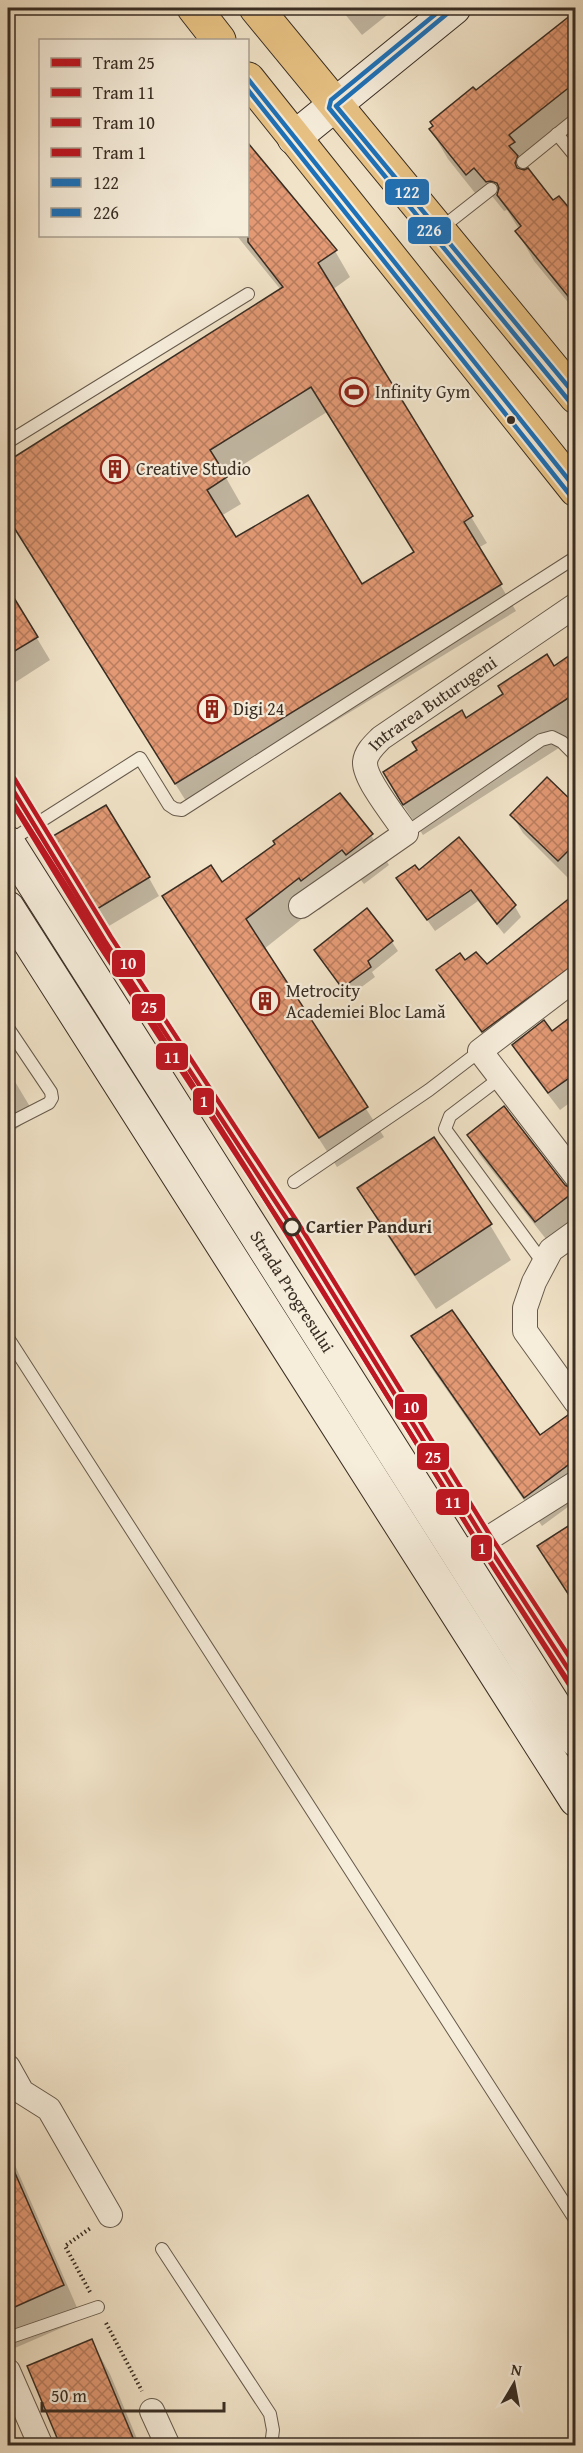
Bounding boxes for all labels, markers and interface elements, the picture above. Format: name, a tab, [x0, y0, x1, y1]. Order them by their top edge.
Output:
legend	[39, 39, 249, 237]
text: Tram 25	[93, 49, 155, 76]
text: Tram 11	[93, 79, 155, 106]
text: Tram 10	[93, 109, 155, 136]
text: Tram 1	[93, 139, 146, 166]
text: 122	[93, 169, 119, 196]
line badge: 122	[384, 178, 430, 206]
text: 122	[395, 180, 419, 204]
text: 226	[93, 199, 119, 226]
line badge: 226	[407, 216, 452, 245]
text: 226	[417, 218, 441, 242]
sports icon: Infinity Gym	[338, 376, 370, 408]
place label: Infinity Gym	[375, 378, 470, 405]
unlabelled marker	[505, 414, 517, 426]
building icon: Creative Studio	[99, 453, 131, 485]
place label: Creative Studio	[136, 455, 251, 482]
street label: Intrarea Buturugeni	[361, 649, 502, 757]
building icon: Digi 24	[196, 693, 228, 725]
place label: Digi 24	[233, 695, 284, 722]
line badge: 10	[111, 949, 146, 978]
text: 10	[120, 951, 136, 975]
place label: Metrocity Academiei Bloc Lamă	[286, 977, 446, 1025]
building icon: Metrocity Academiei Bloc Lamă	[249, 985, 281, 1017]
line badge: 25	[131, 993, 166, 1022]
text: 25	[141, 995, 157, 1019]
line badge: 11	[155, 1042, 189, 1071]
text: 11	[164, 1045, 180, 1069]
line badge: 1	[192, 1087, 215, 1116]
text: 1	[200, 1089, 208, 1113]
place label: Cartier Panduri	[306, 1213, 432, 1240]
marker: Cartier Panduri	[283, 1218, 301, 1236]
street label: Strada Progresului	[244, 1225, 341, 1358]
line badge: 10	[394, 1393, 428, 1421]
text: 10	[403, 1395, 419, 1419]
line badge: 25	[416, 1442, 450, 1471]
text: 25	[425, 1445, 441, 1469]
line badge: 11	[435, 1488, 470, 1516]
text: 11	[445, 1490, 461, 1514]
line badge: 1	[470, 1534, 493, 1562]
text: 1	[478, 1536, 486, 1560]
north arrow	[484, 2354, 544, 2414]
text: N	[509, 2356, 524, 2382]
scale bar	[42, 2375, 224, 2413]
text: 50 m	[51, 2382, 87, 2409]

